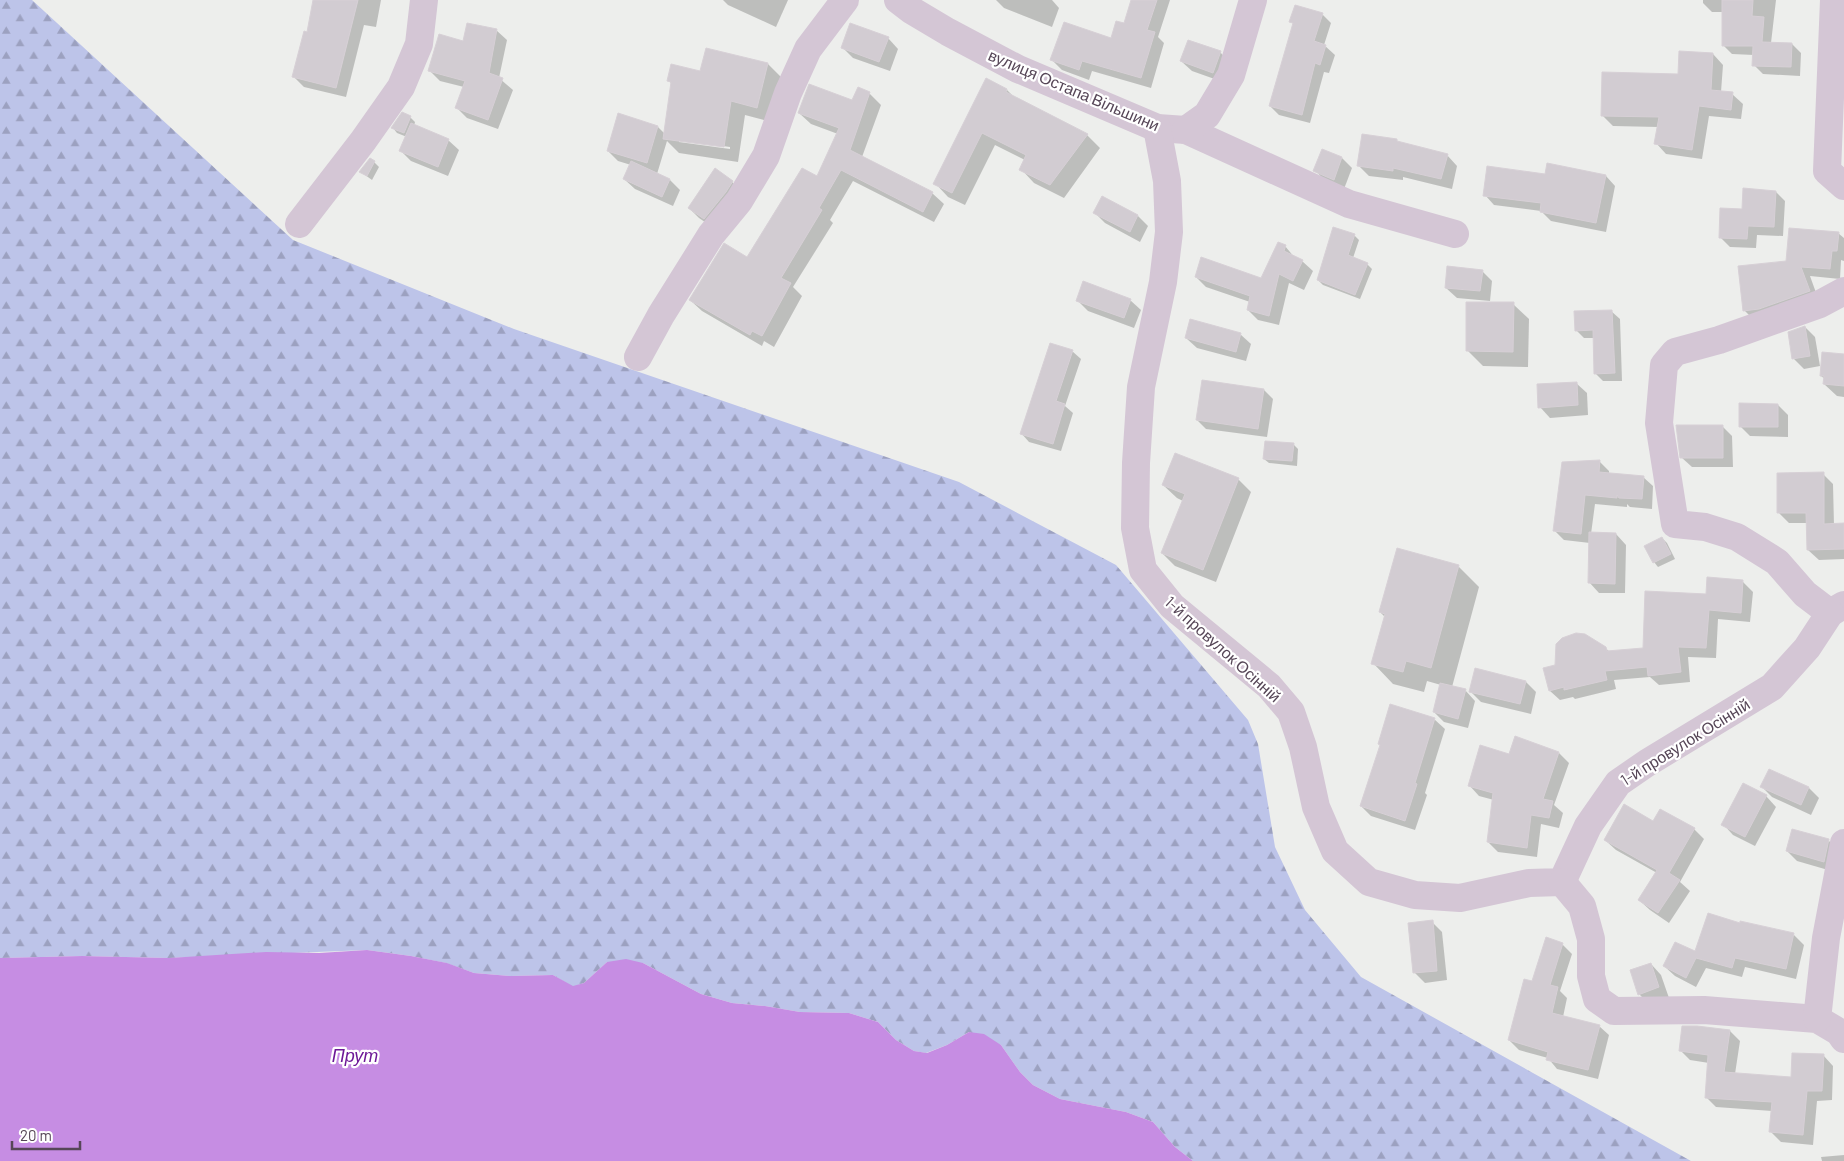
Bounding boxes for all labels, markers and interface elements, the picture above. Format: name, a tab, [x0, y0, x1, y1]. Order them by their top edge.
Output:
street label: вулиця Остапа Вільшини	[986, 45, 1163, 134]
street label: 1-й провулок Осінній	[1162, 592, 1285, 706]
street label: 1-й провулок Осінній	[1616, 694, 1753, 789]
water label: Прут	[332, 1044, 378, 1066]
scale bar	[12, 1118, 80, 1150]
text: 20 m	[20, 1126, 52, 1144]

